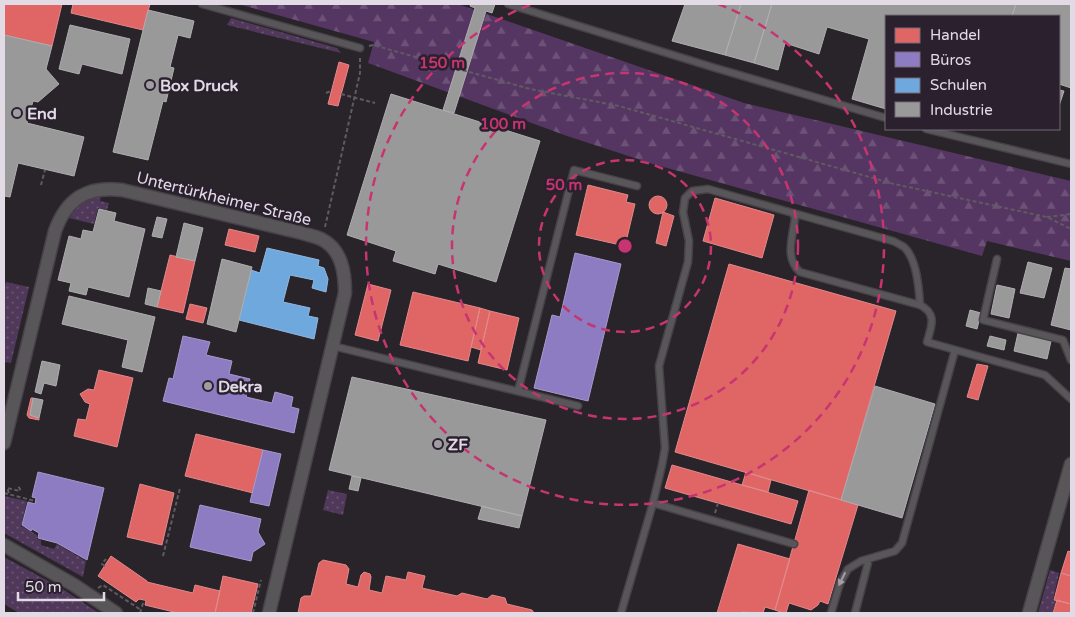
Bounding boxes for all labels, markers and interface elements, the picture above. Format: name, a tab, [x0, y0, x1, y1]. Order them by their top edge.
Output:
legend	[885, 15, 1060, 130]
text: Handel	[930, 26, 981, 44]
text: Büros	[930, 51, 971, 69]
text: 150 m	[419, 54, 465, 72]
place label: Box Druck	[160, 76, 239, 96]
text: Schulen	[930, 76, 987, 94]
marker: Box Druck	[144, 79, 156, 91]
text: Industrie	[930, 101, 993, 119]
place label: End	[27, 104, 57, 124]
marker: End	[11, 107, 23, 119]
text: 100 m	[480, 115, 526, 133]
street label: Untertürkheimer Straße	[134, 168, 313, 230]
text: 50 m	[546, 176, 582, 194]
centre of rings	[616, 237, 634, 255]
place label: Dekra	[218, 377, 263, 397]
marker: Dekra	[202, 380, 214, 392]
place label: ZF	[448, 435, 468, 455]
marker: ZF	[432, 438, 444, 450]
scale bar	[18, 570, 104, 602]
one-way arrow	[838, 572, 847, 587]
text: 50 m	[25, 578, 62, 596]

